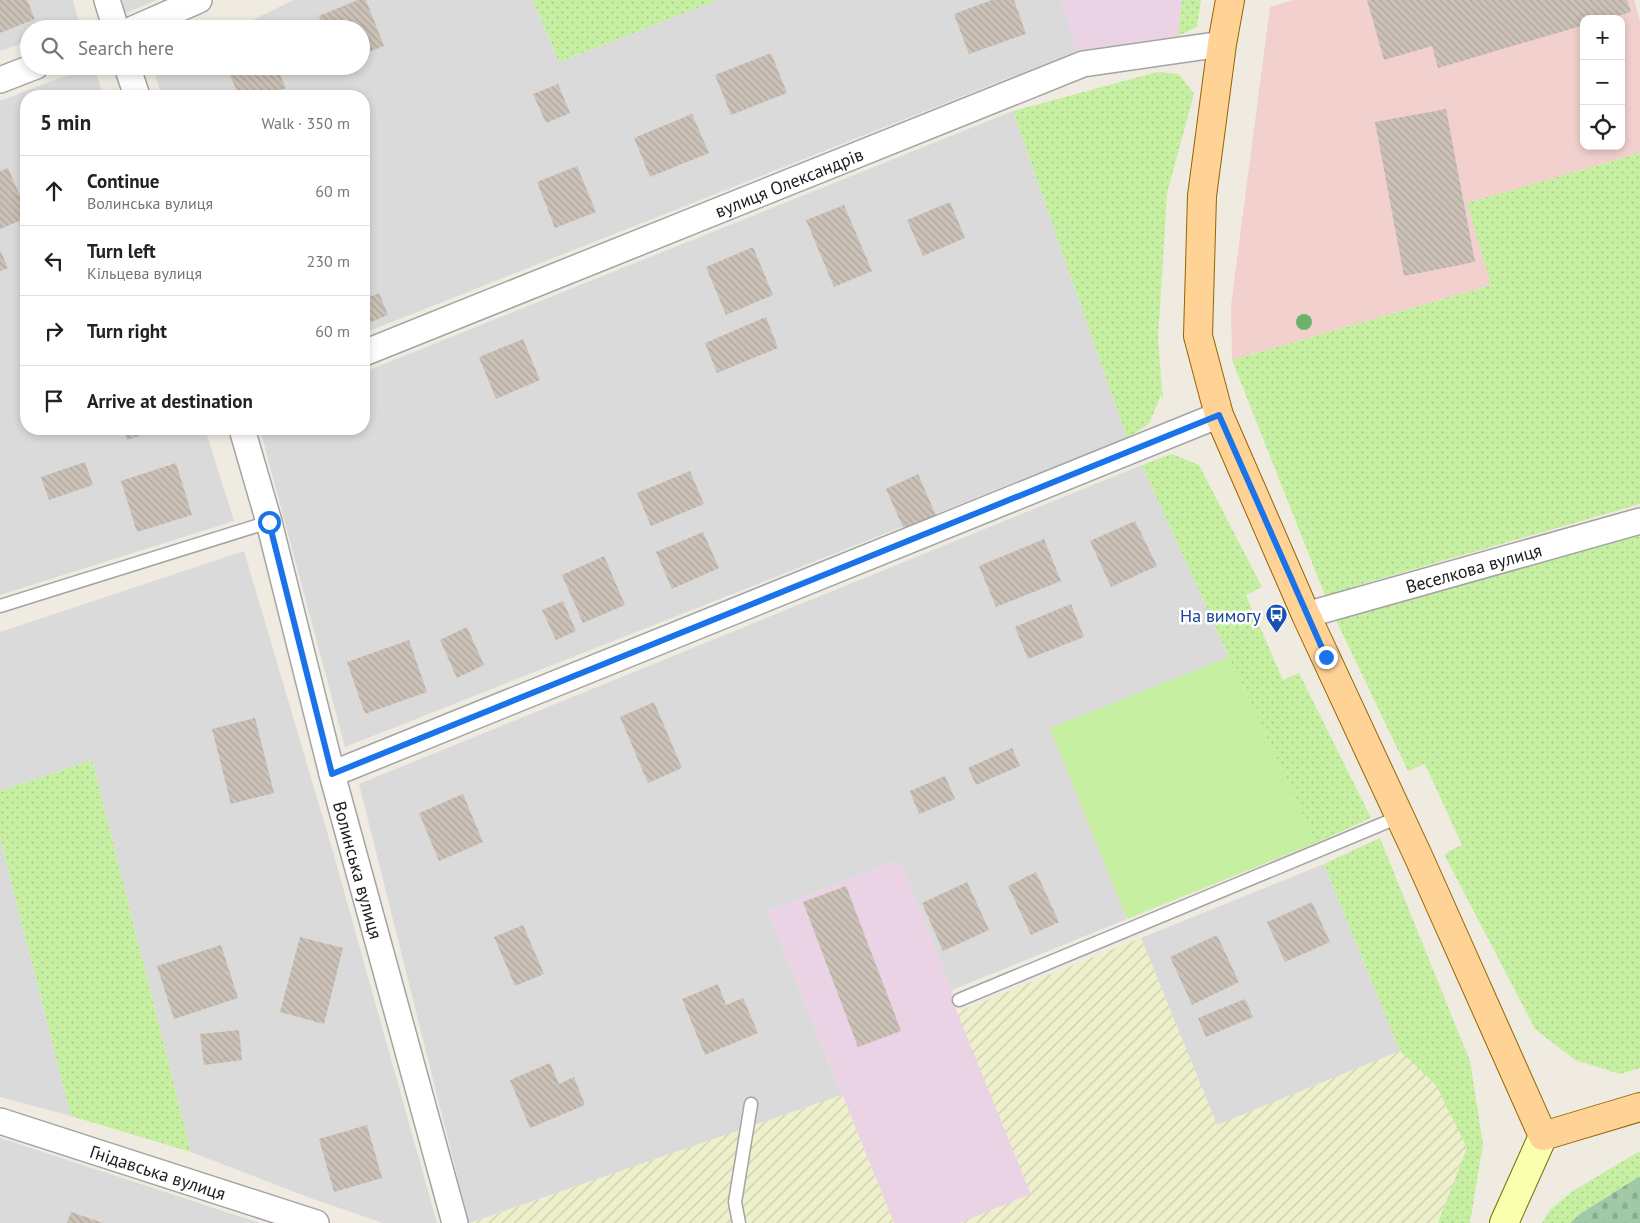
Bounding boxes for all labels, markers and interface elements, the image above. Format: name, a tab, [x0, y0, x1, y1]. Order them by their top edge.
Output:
map controls	[1580, 15, 1625, 150]
button: +	[1580, 15, 1625, 60]
search box	[20, 20, 370, 75]
icon: search	[38, 34, 66, 62]
text: Search here	[78, 36, 174, 60]
button: −	[1580, 60, 1625, 105]
button: locate	[1580, 105, 1625, 150]
text: 5 min	[40, 109, 91, 136]
text: Walk · 350 m	[261, 113, 350, 133]
street label: вулиця Олександрів	[711, 142, 866, 222]
text: Continue	[87, 169, 159, 193]
icon: ahead	[40, 177, 68, 205]
text: 60 m	[315, 181, 350, 201]
text: Волинська вулиця	[87, 193, 213, 213]
text: Turn left	[87, 239, 156, 263]
icon: left	[40, 247, 68, 275]
text: 230 m	[307, 251, 350, 271]
text: Кільцева вулиця	[87, 263, 202, 283]
icon: right	[40, 317, 68, 345]
text: Turn right	[87, 319, 167, 343]
text: 60 m	[315, 321, 350, 341]
icon: arrive	[40, 387, 68, 415]
text: Arrive at destination	[87, 389, 253, 413]
route start	[258, 511, 281, 534]
street label: Веселкова вулиця	[1403, 538, 1544, 598]
bus stop icon: На вимогу	[1265, 603, 1289, 634]
place label: На вимогу	[1180, 604, 1262, 627]
route end	[1315, 646, 1338, 669]
street label: Волинська вулиця	[328, 798, 388, 941]
street label: Гнідавська вулиця	[87, 1139, 229, 1205]

